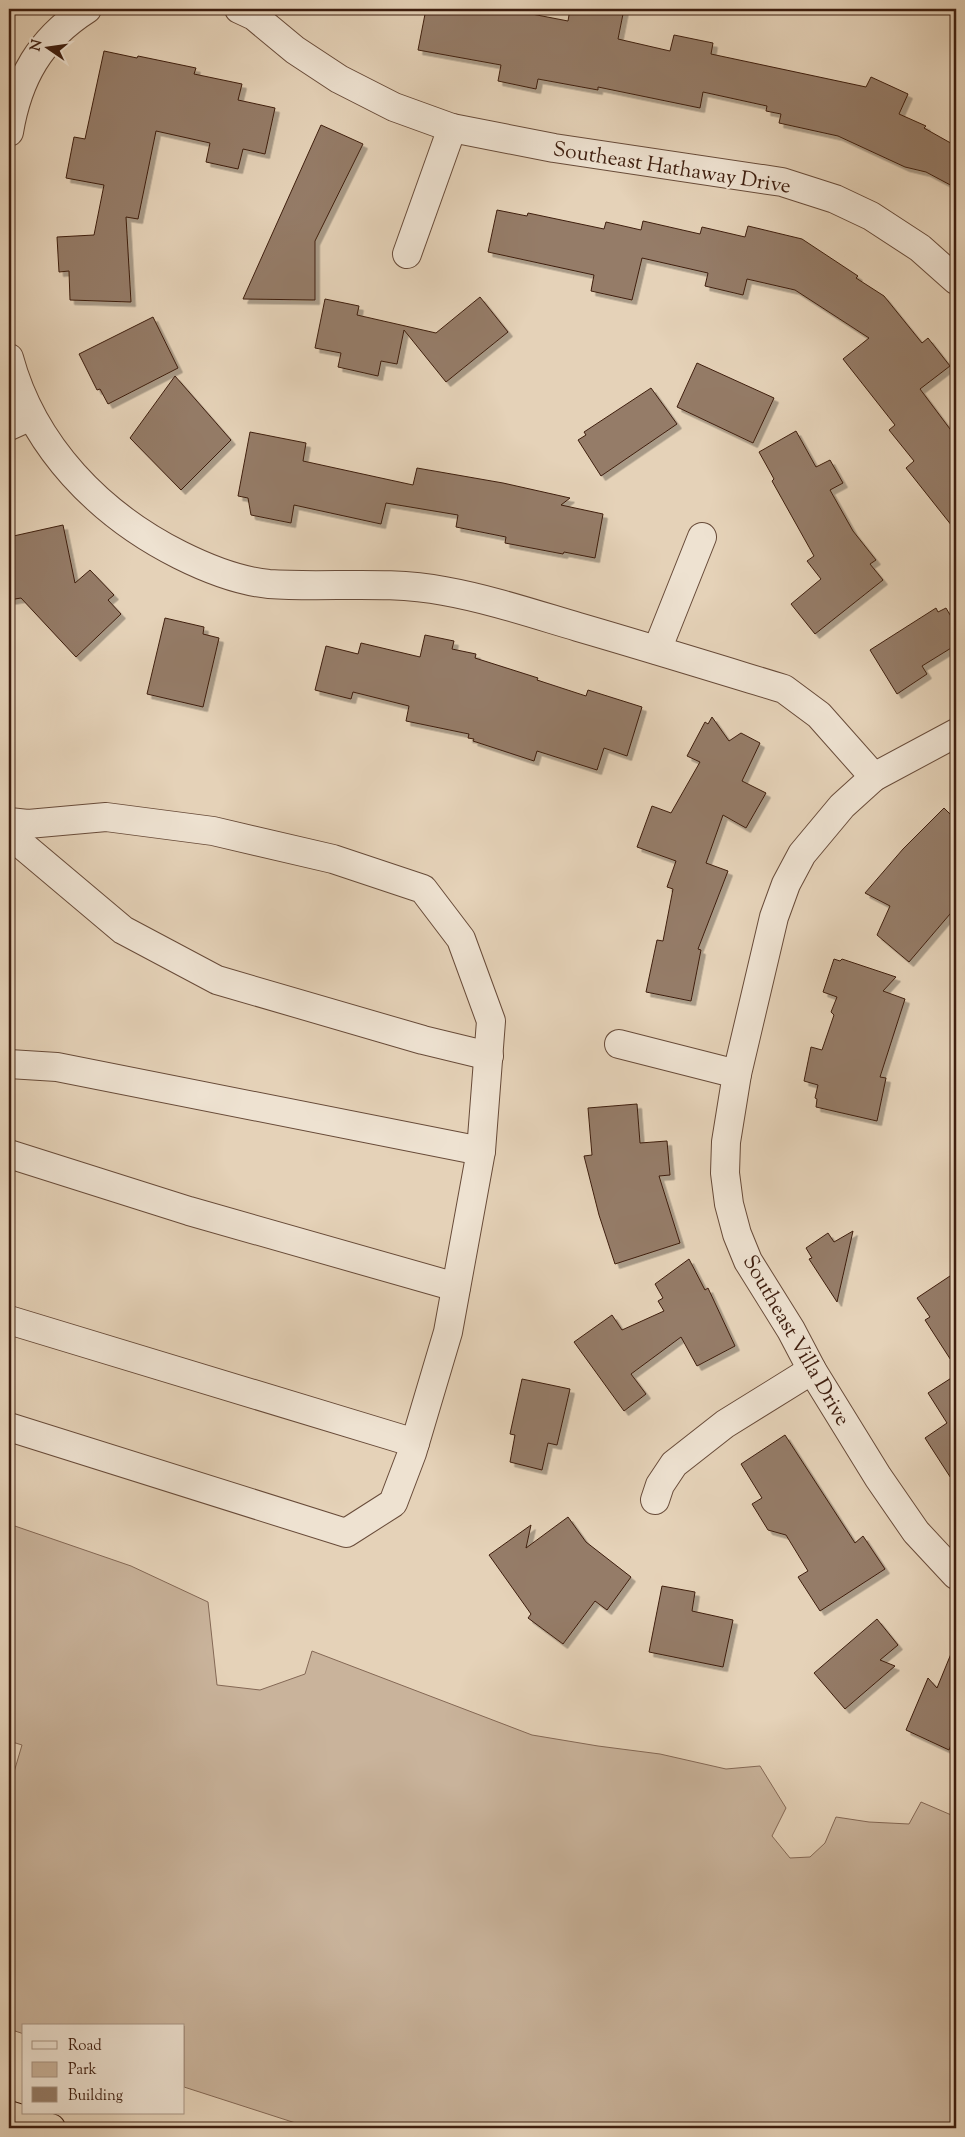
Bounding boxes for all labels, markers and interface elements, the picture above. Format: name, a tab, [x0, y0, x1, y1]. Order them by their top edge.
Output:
north arrow	[22, 22, 72, 72]
text: N	[26, 38, 48, 53]
street label: Southeast Hathaway Drive	[551, 135, 793, 203]
street label: Southeast Villa Drive	[734, 1250, 856, 1432]
legend	[22, 2024, 185, 2114]
text: Road	[68, 2036, 102, 2057]
text: Park	[68, 2060, 97, 2081]
text: Building	[68, 2086, 123, 2107]

